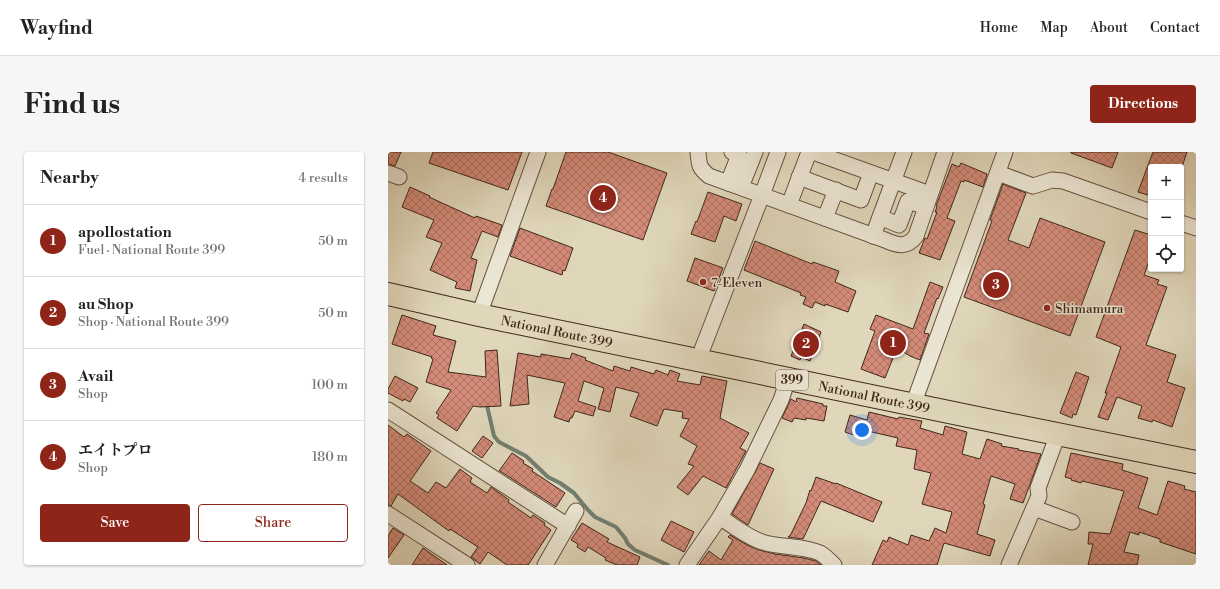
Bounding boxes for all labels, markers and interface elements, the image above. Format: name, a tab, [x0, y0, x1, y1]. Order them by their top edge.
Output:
text: Wayfind	[20, 16, 93, 40]
text: Home	[980, 19, 1018, 37]
text: Map	[1040, 19, 1068, 37]
text: About	[1090, 19, 1128, 37]
text: Contact	[1150, 19, 1200, 37]
button: Directions	[1090, 85, 1196, 123]
text: Find us	[24, 87, 120, 122]
map controls	[1148, 164, 1184, 272]
button: +	[1148, 164, 1184, 200]
text: Nearby	[40, 167, 99, 189]
text: 4 results	[298, 170, 348, 186]
pin: 4	[590, 183, 616, 213]
button: −	[1148, 200, 1184, 236]
text: apollostation	[78, 223, 172, 242]
text: 1	[50, 233, 56, 249]
text: 50 m	[318, 233, 348, 249]
button: locate	[1148, 236, 1184, 272]
text: Fuel · National Route 399	[78, 242, 225, 258]
pin: 3	[983, 270, 1009, 300]
place label: 7-Eleven	[711, 275, 762, 291]
marker: 7-Eleven	[698, 277, 708, 287]
text: au Shop	[78, 295, 134, 314]
place label: Shimamura	[1055, 301, 1124, 317]
marker: Shimamura	[1042, 303, 1052, 313]
text: 2	[49, 305, 57, 321]
text: 50 m	[318, 305, 348, 321]
street label: National Route 399	[500, 313, 614, 351]
text: Shop · National Route 399	[78, 314, 229, 330]
pin: 1	[880, 328, 906, 358]
pin: 2	[793, 329, 819, 359]
text: Avail	[78, 367, 113, 386]
road number: 399	[776, 370, 808, 390]
text: 3	[49, 377, 57, 393]
text: 100 m	[312, 377, 348, 393]
street label: National Route 399	[817, 378, 931, 417]
text: Shop	[78, 386, 108, 402]
your location	[852, 420, 872, 440]
text: エイトプロ	[78, 441, 153, 460]
text: 4	[49, 449, 57, 465]
text: 180 m	[312, 449, 348, 465]
text: Shop	[78, 460, 108, 476]
button: Save	[40, 504, 190, 542]
button: Share	[198, 504, 348, 542]

